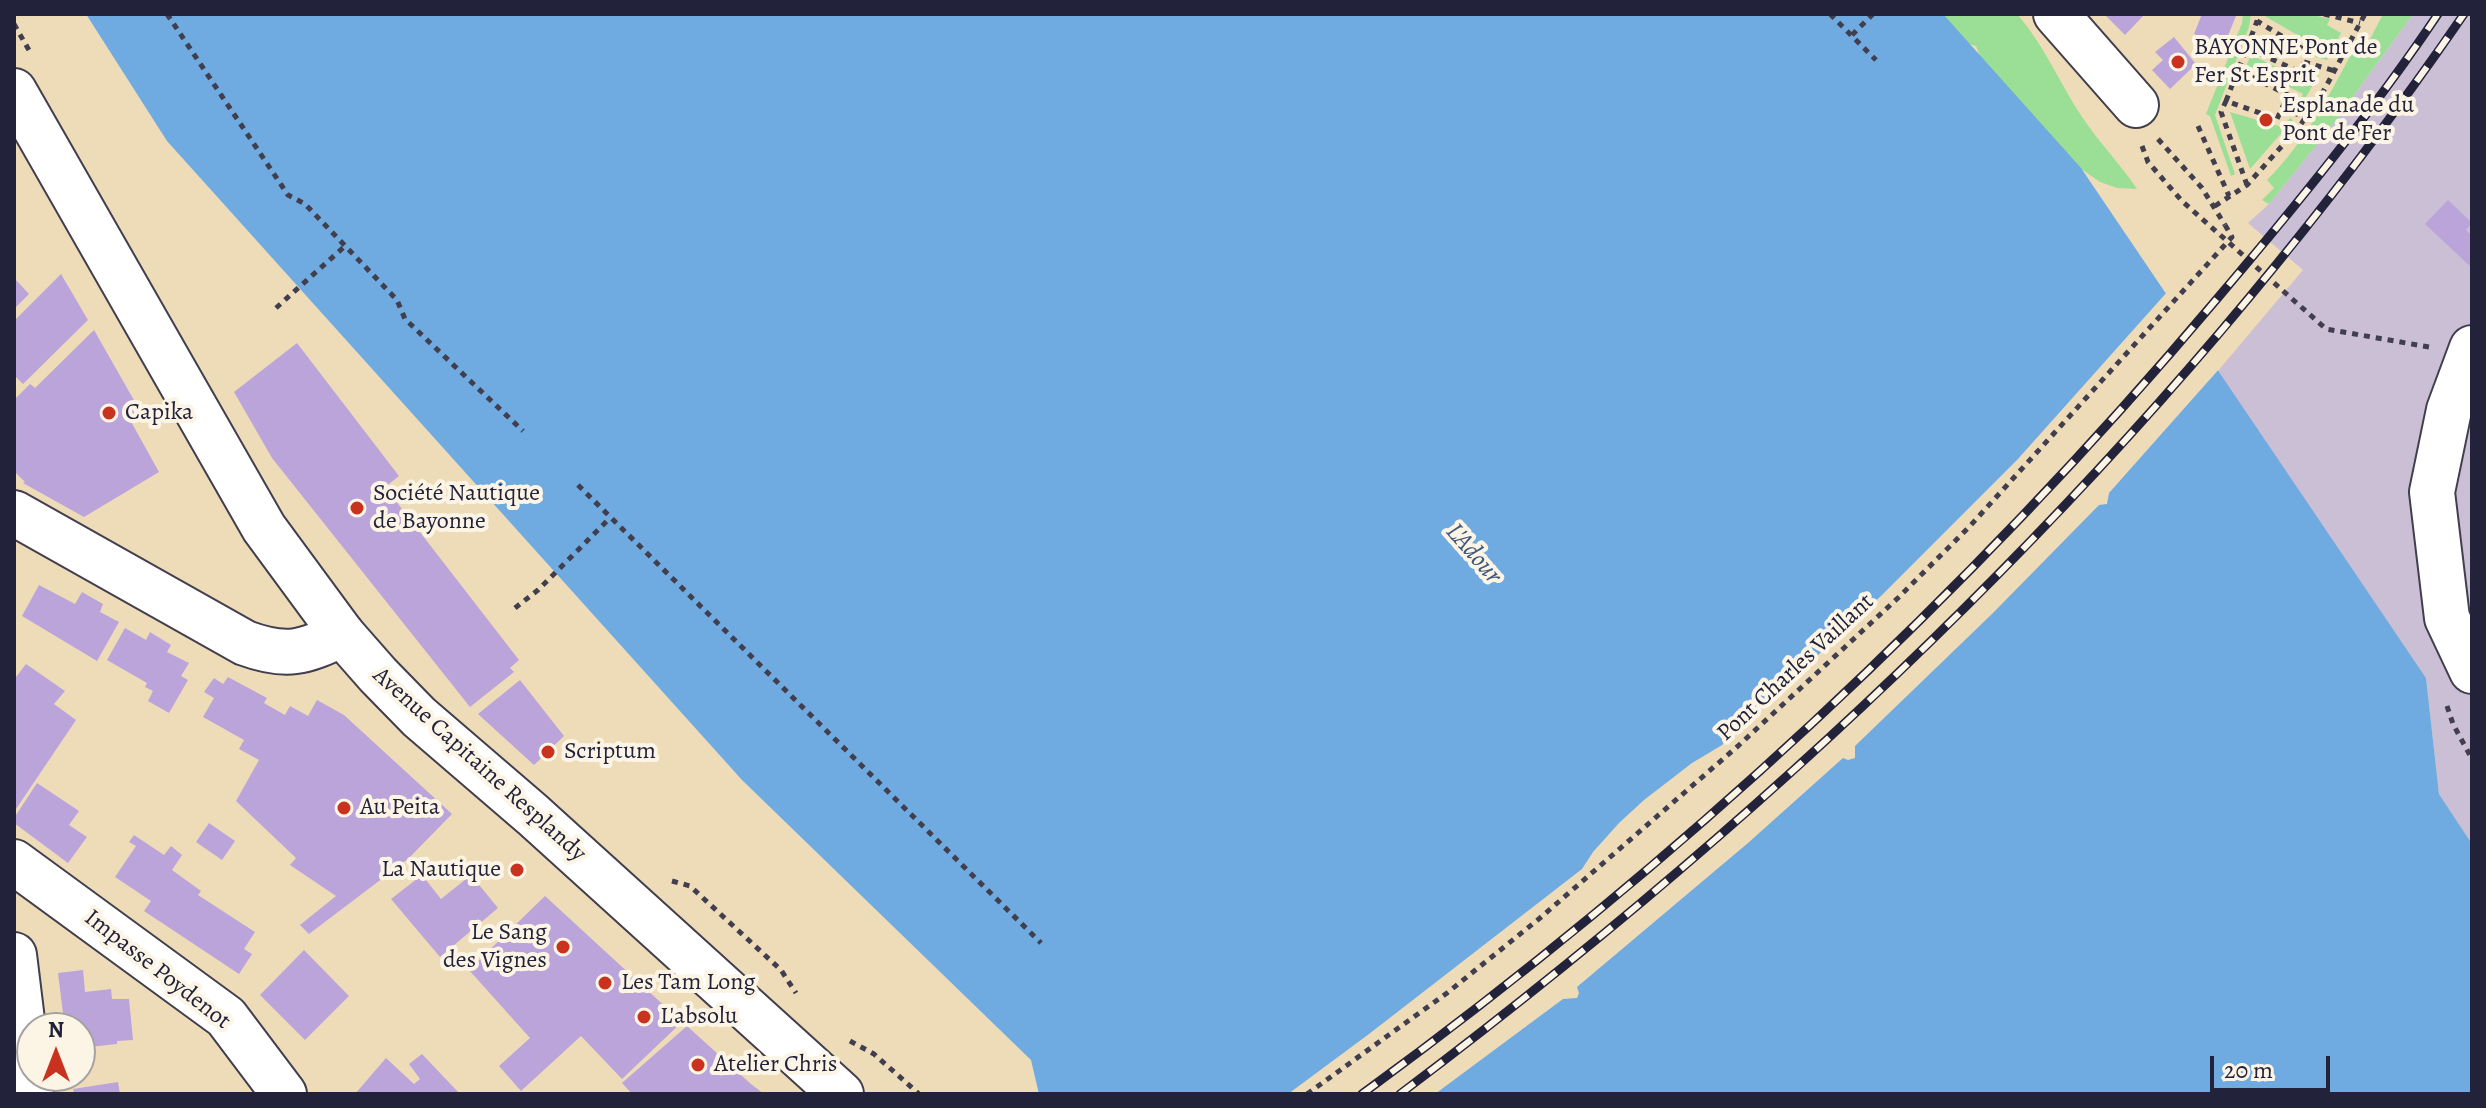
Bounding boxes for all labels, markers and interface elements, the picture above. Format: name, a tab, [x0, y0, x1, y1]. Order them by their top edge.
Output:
place label: BAYONNE Pont de Fer St Esprit	[2194, 34, 2377, 90]
marker: BAYONNE Pont de Fer St Esprit	[2169, 53, 2187, 71]
place label: Esplanade du Pont de Fer	[2282, 92, 2414, 148]
marker: Esplanade du Pont de Fer	[2257, 111, 2275, 129]
place label: Capika	[125, 399, 193, 427]
marker: Capika	[100, 404, 118, 422]
place label: Société Nautique de Bayonne	[373, 480, 540, 536]
marker: Société Nautique de Bayonne	[348, 499, 366, 517]
water label: L'Adour	[1438, 517, 1508, 591]
street label: Pont Charles Vaillant	[1712, 588, 1880, 748]
street label: Avenue Capitaine Resplandy	[366, 662, 592, 868]
place label: Scriptum	[564, 738, 656, 766]
marker: Scriptum	[539, 743, 557, 761]
place label: Au Peita	[360, 794, 440, 822]
marker: Au Peita	[335, 799, 353, 817]
place label: La Nautique	[381, 856, 501, 884]
marker: La Nautique	[508, 861, 526, 879]
street label: Impasse Poydenot	[78, 904, 236, 1036]
place label: Le Sang des Vignes	[443, 919, 547, 975]
marker: Le Sang des Vignes	[554, 938, 572, 956]
place label: Les Tam Long	[621, 969, 755, 997]
marker: Les Tam Long	[596, 974, 614, 992]
place label: L'absolu	[660, 1003, 738, 1031]
marker: L'absolu	[635, 1008, 653, 1026]
north arrow	[16, 1012, 96, 1092]
text: N	[48, 1015, 64, 1045]
scale bar	[2214, 1040, 2334, 1090]
place label: Atelier Chris	[714, 1051, 837, 1079]
text: 20 m	[2224, 1054, 2273, 1086]
marker: Atelier Chris	[689, 1056, 707, 1074]

